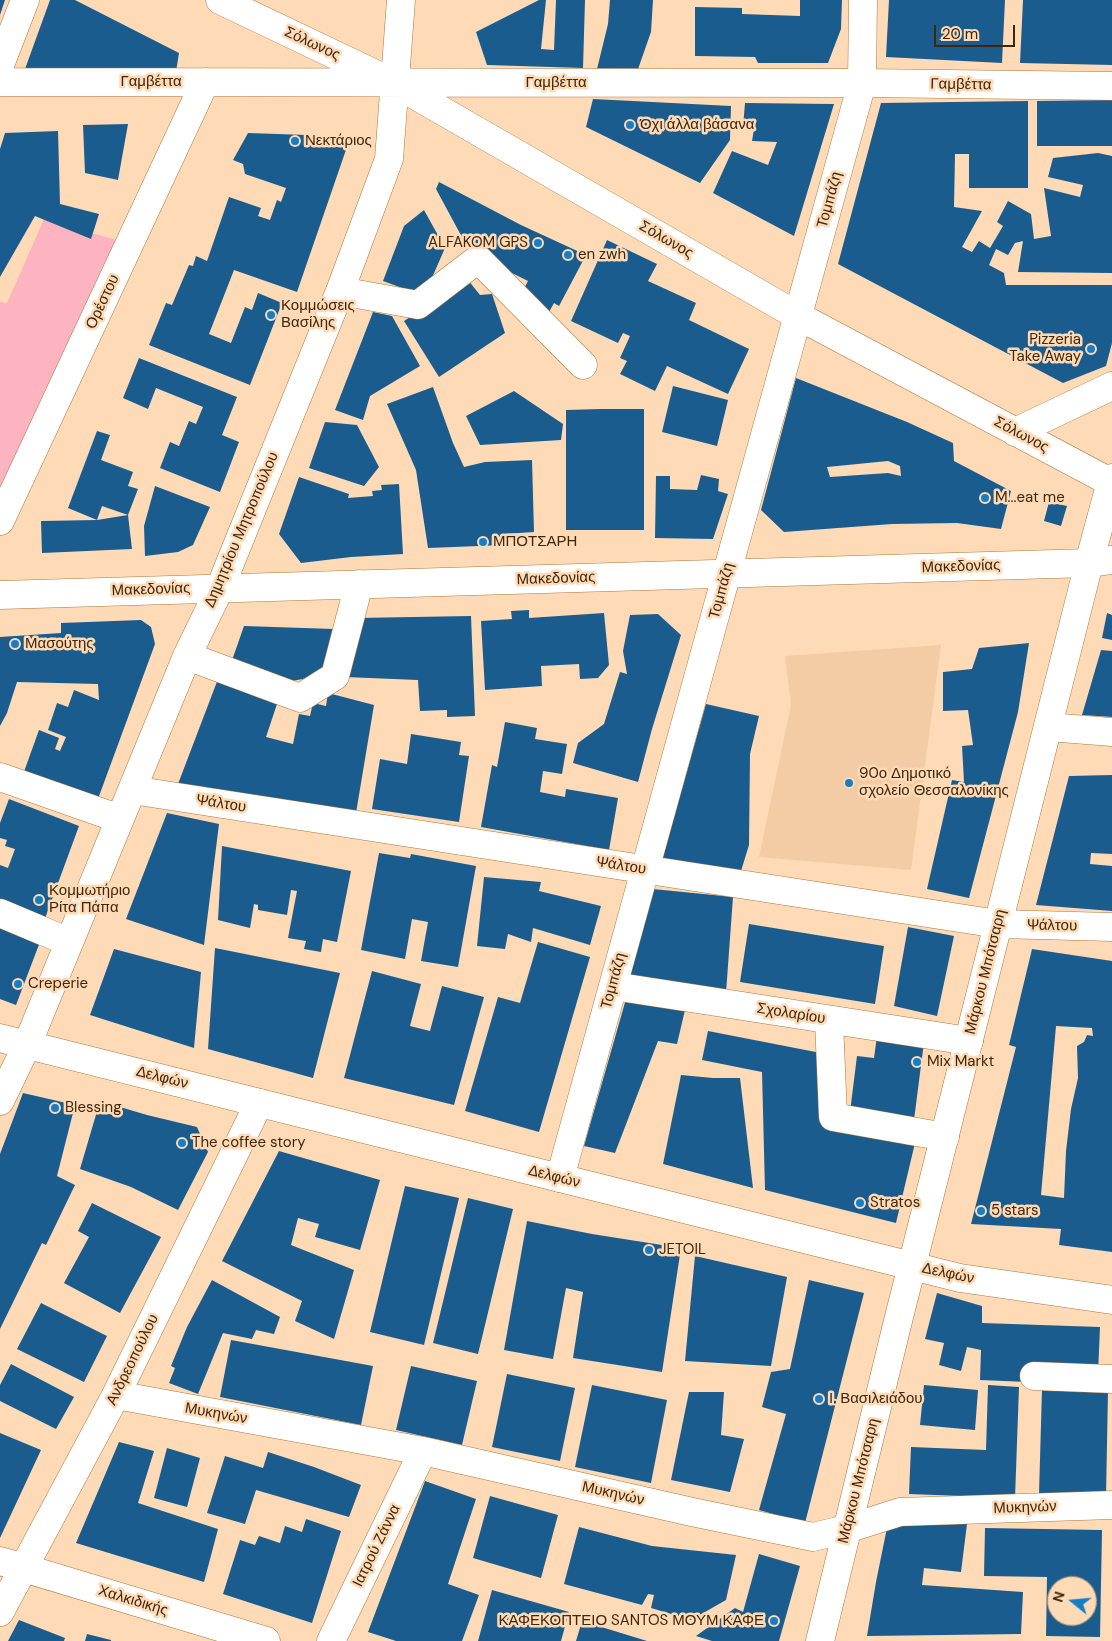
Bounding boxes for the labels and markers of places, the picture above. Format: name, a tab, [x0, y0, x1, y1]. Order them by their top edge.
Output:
place label: Όχι άλλα βάσανα	[640, 116, 754, 134]
marker: Όχι άλλα βάσανα	[624, 119, 636, 131]
place label: Νεκτάριος	[305, 132, 372, 150]
marker: Νεκτάριος	[289, 135, 301, 147]
place label: ALFAKOM GPS	[428, 234, 528, 252]
marker: ALFAKOM GPS	[532, 237, 544, 249]
place label: en zwh	[578, 246, 626, 264]
marker: en zwh	[562, 249, 574, 261]
place label: Κομμώσεις Βασίλης	[281, 297, 355, 332]
marker: Κομμώσεις Βασίλης	[265, 309, 277, 321]
place label: Pizzeria Take Away	[1009, 331, 1081, 366]
marker: Pizzeria Take Away	[1085, 343, 1097, 355]
place label: M...eat me	[995, 489, 1065, 507]
marker: M...eat me	[979, 492, 991, 504]
place label: ΜΠΟΤΣΑΡΗ	[493, 533, 577, 551]
marker: ΜΠΟΤΣΑΡΗ	[477, 536, 489, 548]
place label: Μασούτης	[25, 635, 93, 653]
marker: Μασούτης	[9, 638, 21, 650]
place label: 90ο Δημοτικό σχολείο Θεσσαλονίκης	[859, 765, 1009, 800]
marker: 90ο Δημοτικό σχολείο Θεσσαλονίκης	[843, 777, 855, 789]
place label: Κομμωτήριο Ρίτα Πάπα	[49, 882, 130, 917]
marker: Κομμωτήριο Ρίτα Πάπα	[33, 894, 45, 906]
place label: Creperie	[28, 975, 88, 993]
marker: Creperie	[12, 978, 24, 990]
place label: Mix Markt	[927, 1053, 994, 1071]
marker: Mix Markt	[911, 1056, 923, 1068]
place label: Blessing	[65, 1099, 122, 1117]
marker: Blessing	[49, 1102, 61, 1114]
place label: The coffee story	[192, 1134, 306, 1152]
marker: The coffee story	[176, 1137, 188, 1149]
place label: Stratos	[870, 1194, 920, 1212]
marker: Stratos	[854, 1197, 866, 1209]
place label: 5 stars	[991, 1202, 1038, 1220]
marker: 5 stars	[975, 1205, 987, 1217]
place label: JETOIL	[659, 1241, 706, 1259]
marker: JETOIL	[643, 1244, 655, 1256]
place label: Ι. Βασιλειάδου	[829, 1390, 922, 1408]
marker: Ι. Βασιλειάδου	[813, 1393, 825, 1405]
place label: ΚΑΦΕΚΟΠΤΕΙΟ SANTOS ΜΟΥΜ ΚΑΦΕ	[498, 1612, 764, 1630]
marker: ΚΑΦΕΚΟΠΤΕΙΟ SANTOS ΜΟΥΜ ΚΑΦΕ	[768, 1615, 780, 1627]

